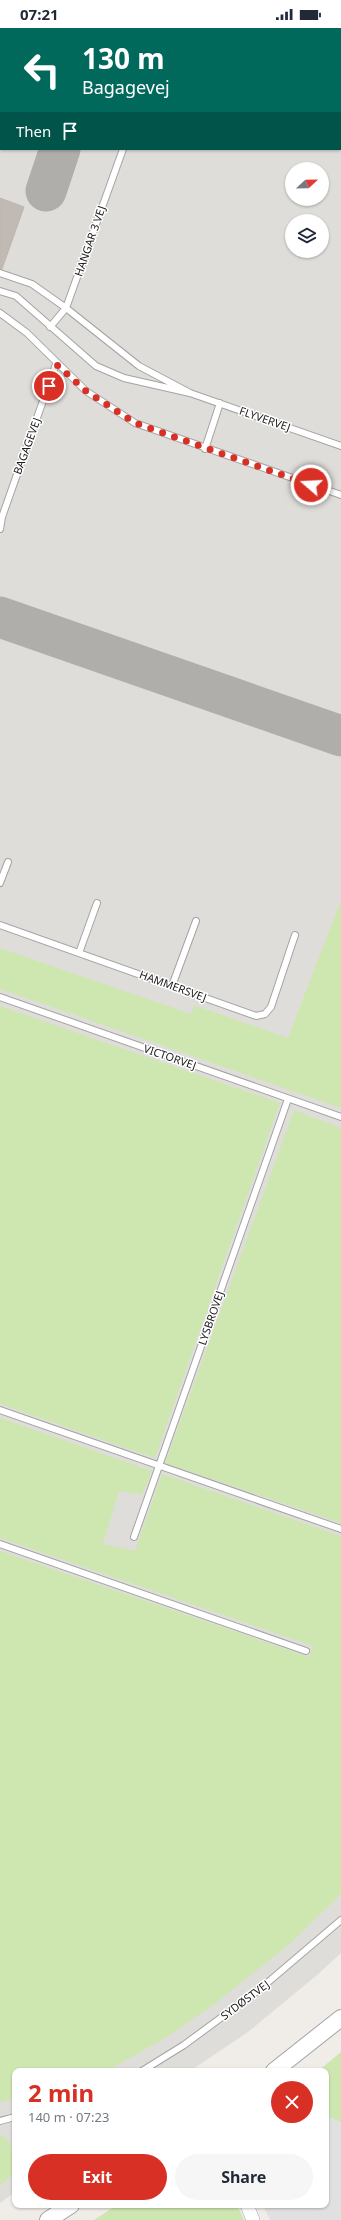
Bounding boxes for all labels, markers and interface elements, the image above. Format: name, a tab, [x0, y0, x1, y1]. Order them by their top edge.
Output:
text: 07:21	[20, 4, 59, 24]
text: 130 m	[82, 39, 165, 77]
icon: left	[16, 44, 68, 96]
text: Bagagevej	[82, 75, 170, 99]
icon: arrive	[59, 120, 81, 142]
text: Then	[16, 121, 51, 141]
north arrow	[285, 162, 329, 206]
map controls	[285, 162, 329, 258]
street label: HANGAR 3 VEJ	[70, 203, 109, 278]
button: layers	[285, 214, 329, 258]
pin	[32, 369, 66, 403]
icon: arrive	[38, 375, 60, 397]
street label: FLYVERVEJ	[238, 403, 293, 434]
street label: BAGAGEVEJ	[9, 415, 44, 476]
position arrow	[290, 464, 332, 506]
street label: HAMMERSVEJ	[137, 966, 209, 1005]
street label: VICTORVEJ	[142, 1040, 199, 1073]
street label: LYSBROVEJ	[194, 1289, 227, 1347]
street label: SYDØSTVEJ	[217, 1976, 272, 2023]
text: 2 min	[28, 2076, 94, 2109]
button: close	[271, 2081, 313, 2123]
text: 140 m · 07:23	[28, 2108, 109, 2126]
button: Exit	[28, 2154, 167, 2200]
button: Share	[175, 2154, 313, 2200]

